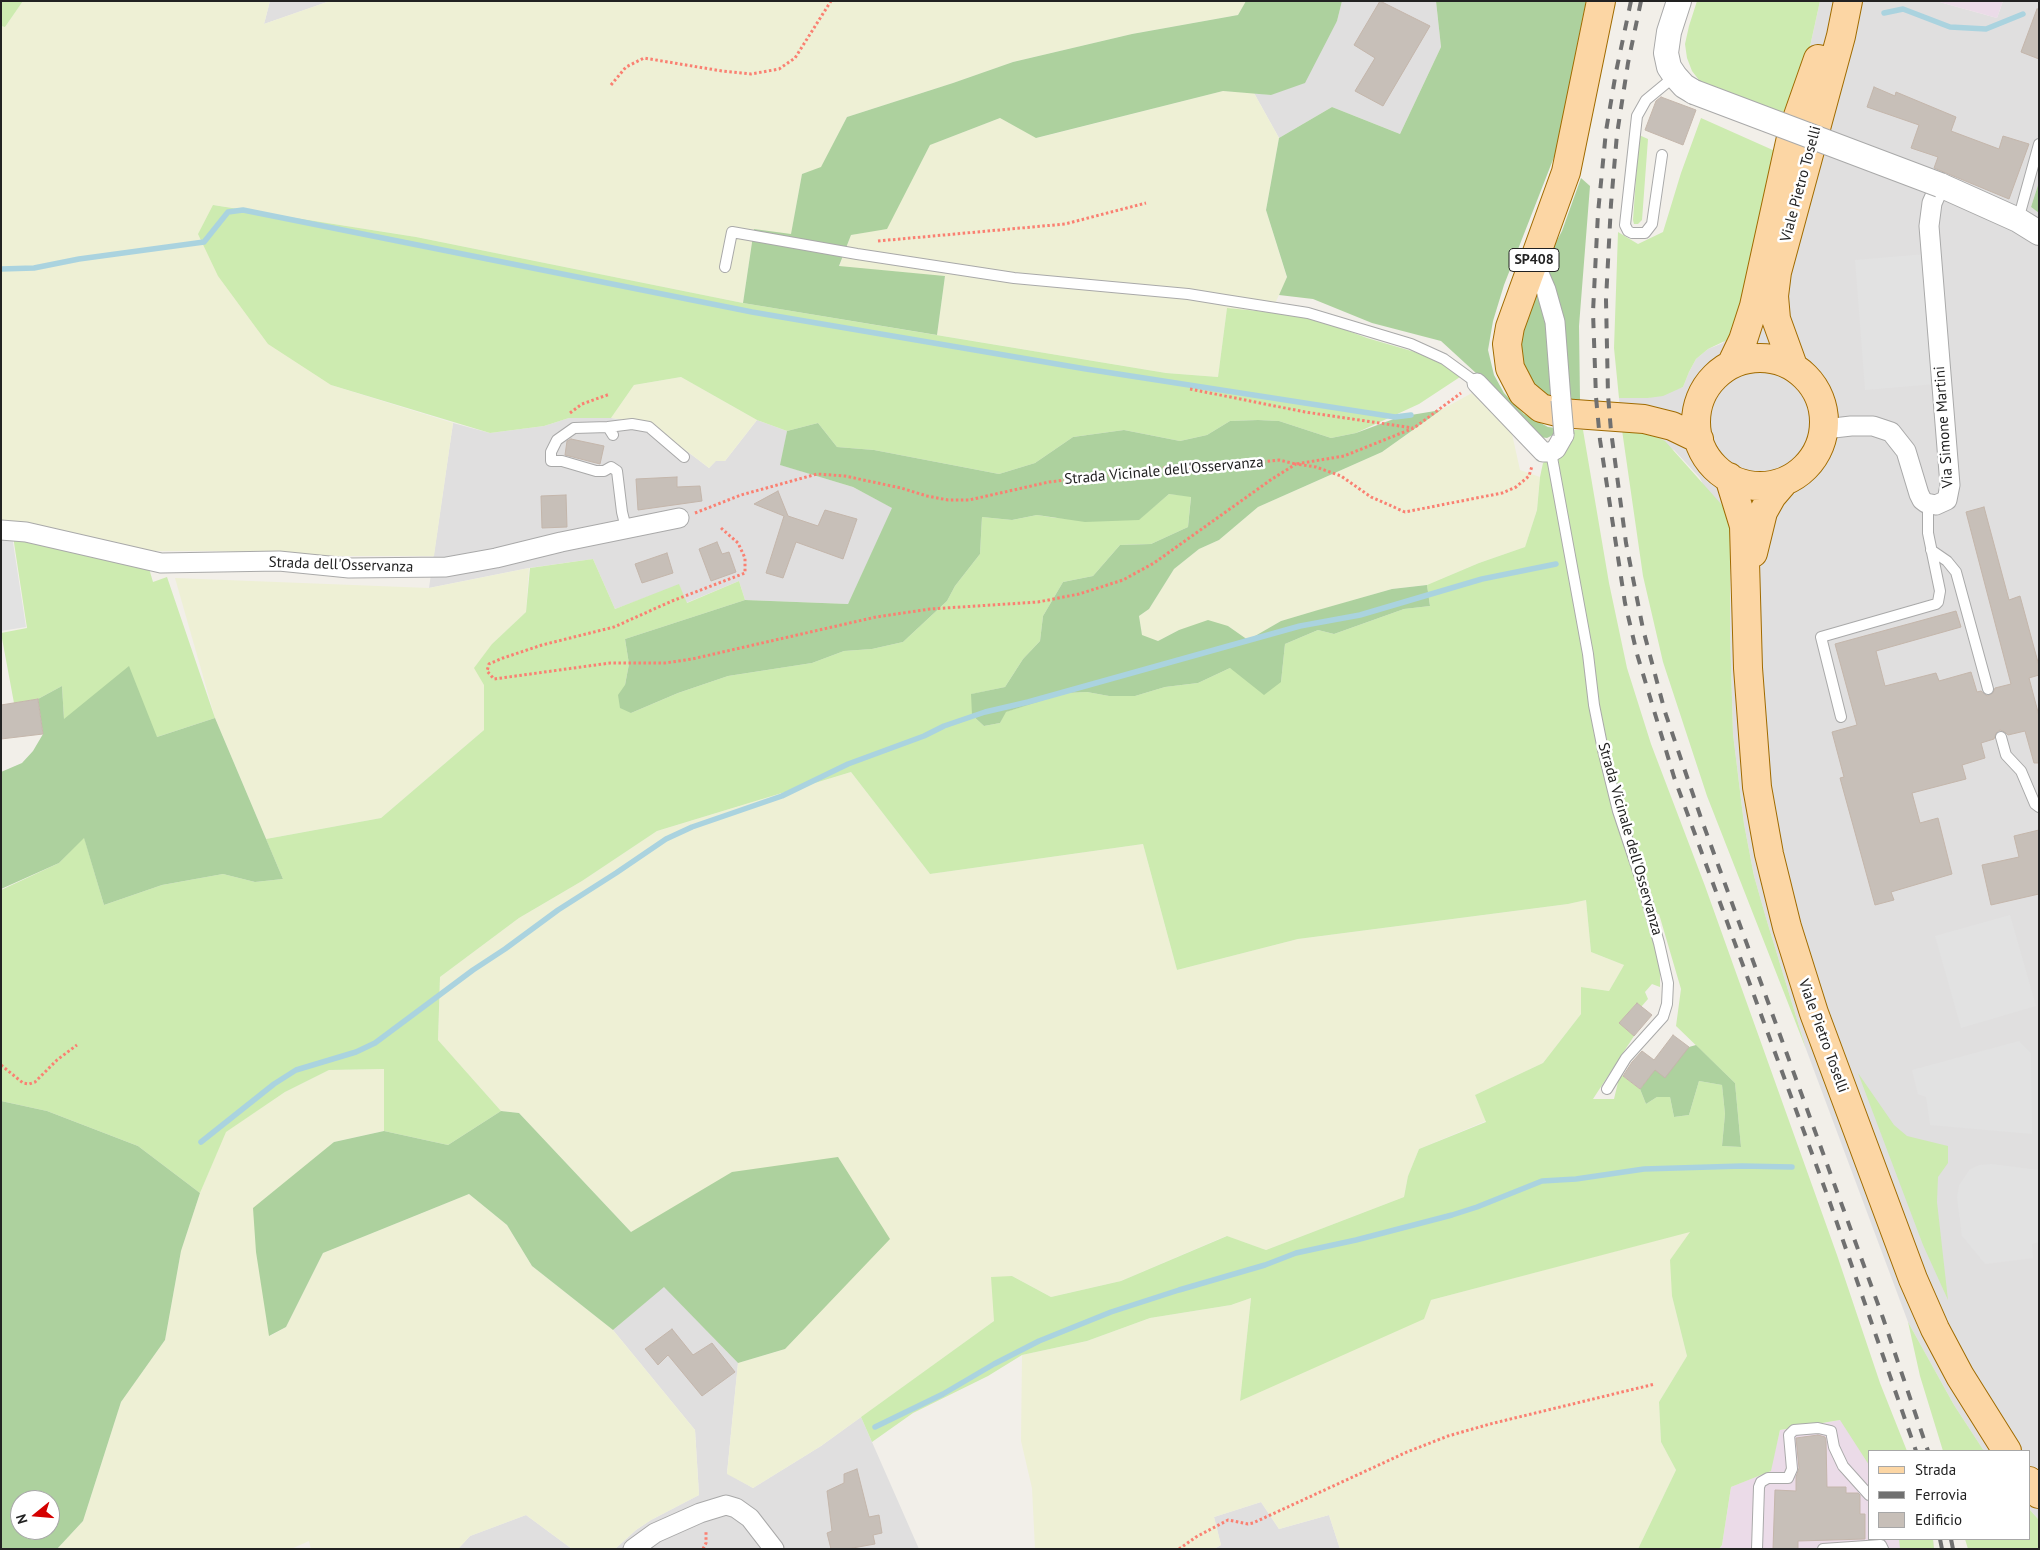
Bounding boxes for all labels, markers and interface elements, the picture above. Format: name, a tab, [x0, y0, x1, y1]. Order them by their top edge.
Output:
street label: Viale Pietro Toselli	[1777, 124, 1825, 244]
road number: SP408	[1509, 248, 1559, 272]
street label: Via Simone Martini	[1931, 365, 1957, 489]
street label: Strada Vicinale dell'Osservanza	[1064, 453, 1264, 489]
street label: Strada dell'Osservanza	[268, 553, 414, 577]
street label: Strada Vicinale dell'Osservanza	[1594, 740, 1666, 938]
street label: Viale Pietro Toselli	[1794, 977, 1852, 1095]
legend	[1868, 1450, 2030, 1540]
text: Strada	[1915, 1460, 1956, 1479]
text: Ferrovia	[1915, 1485, 1967, 1504]
north arrow	[10, 1490, 60, 1540]
text: Edificio	[1915, 1510, 1962, 1529]
text: N	[12, 1512, 32, 1526]

